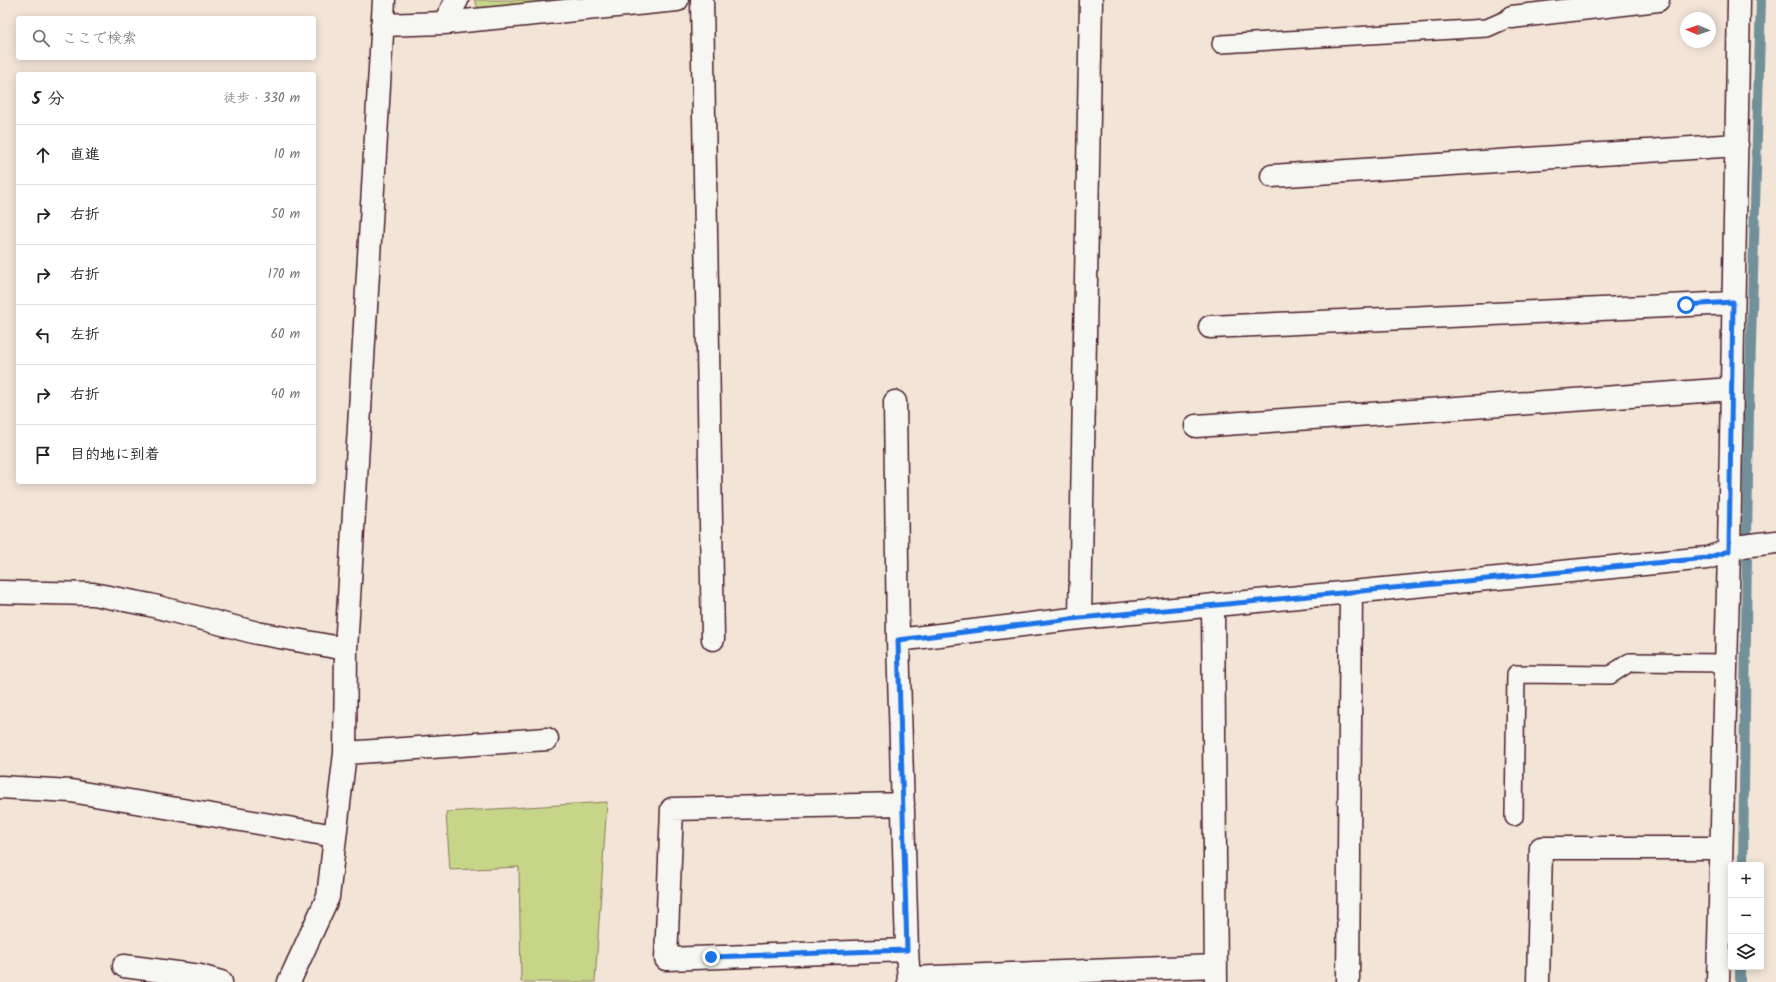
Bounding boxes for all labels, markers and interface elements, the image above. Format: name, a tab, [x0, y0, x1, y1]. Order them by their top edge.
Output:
north arrow	[1680, 12, 1716, 48]
search box	[16, 16, 316, 60]
icon: search	[30, 27, 52, 49]
text: ここで検索	[62, 27, 137, 51]
text: 5 分	[32, 86, 64, 113]
text: 徒歩 · 330 m	[224, 88, 300, 109]
text: 直進	[70, 143, 100, 167]
icon: ahead	[32, 144, 54, 166]
text: 10 m	[274, 144, 300, 165]
text: 右折	[70, 203, 100, 227]
icon: right	[32, 204, 54, 226]
text: 50 m	[271, 204, 300, 225]
text: 右折	[70, 263, 100, 287]
icon: right	[32, 264, 54, 286]
text: 170 m	[268, 264, 300, 285]
route start	[1677, 296, 1695, 314]
text: 左折	[70, 323, 100, 347]
icon: left	[32, 324, 54, 346]
text: 60 m	[271, 324, 300, 345]
text: 右折	[70, 383, 100, 407]
icon: right	[32, 384, 54, 406]
text: 40 m	[271, 384, 300, 405]
text: 目的地に到着	[70, 443, 160, 467]
icon: arrive	[32, 444, 54, 466]
map controls	[1728, 862, 1764, 970]
button: +	[1728, 862, 1764, 898]
button: −	[1728, 898, 1764, 934]
button: layers	[1728, 934, 1764, 970]
route end	[702, 948, 720, 966]

